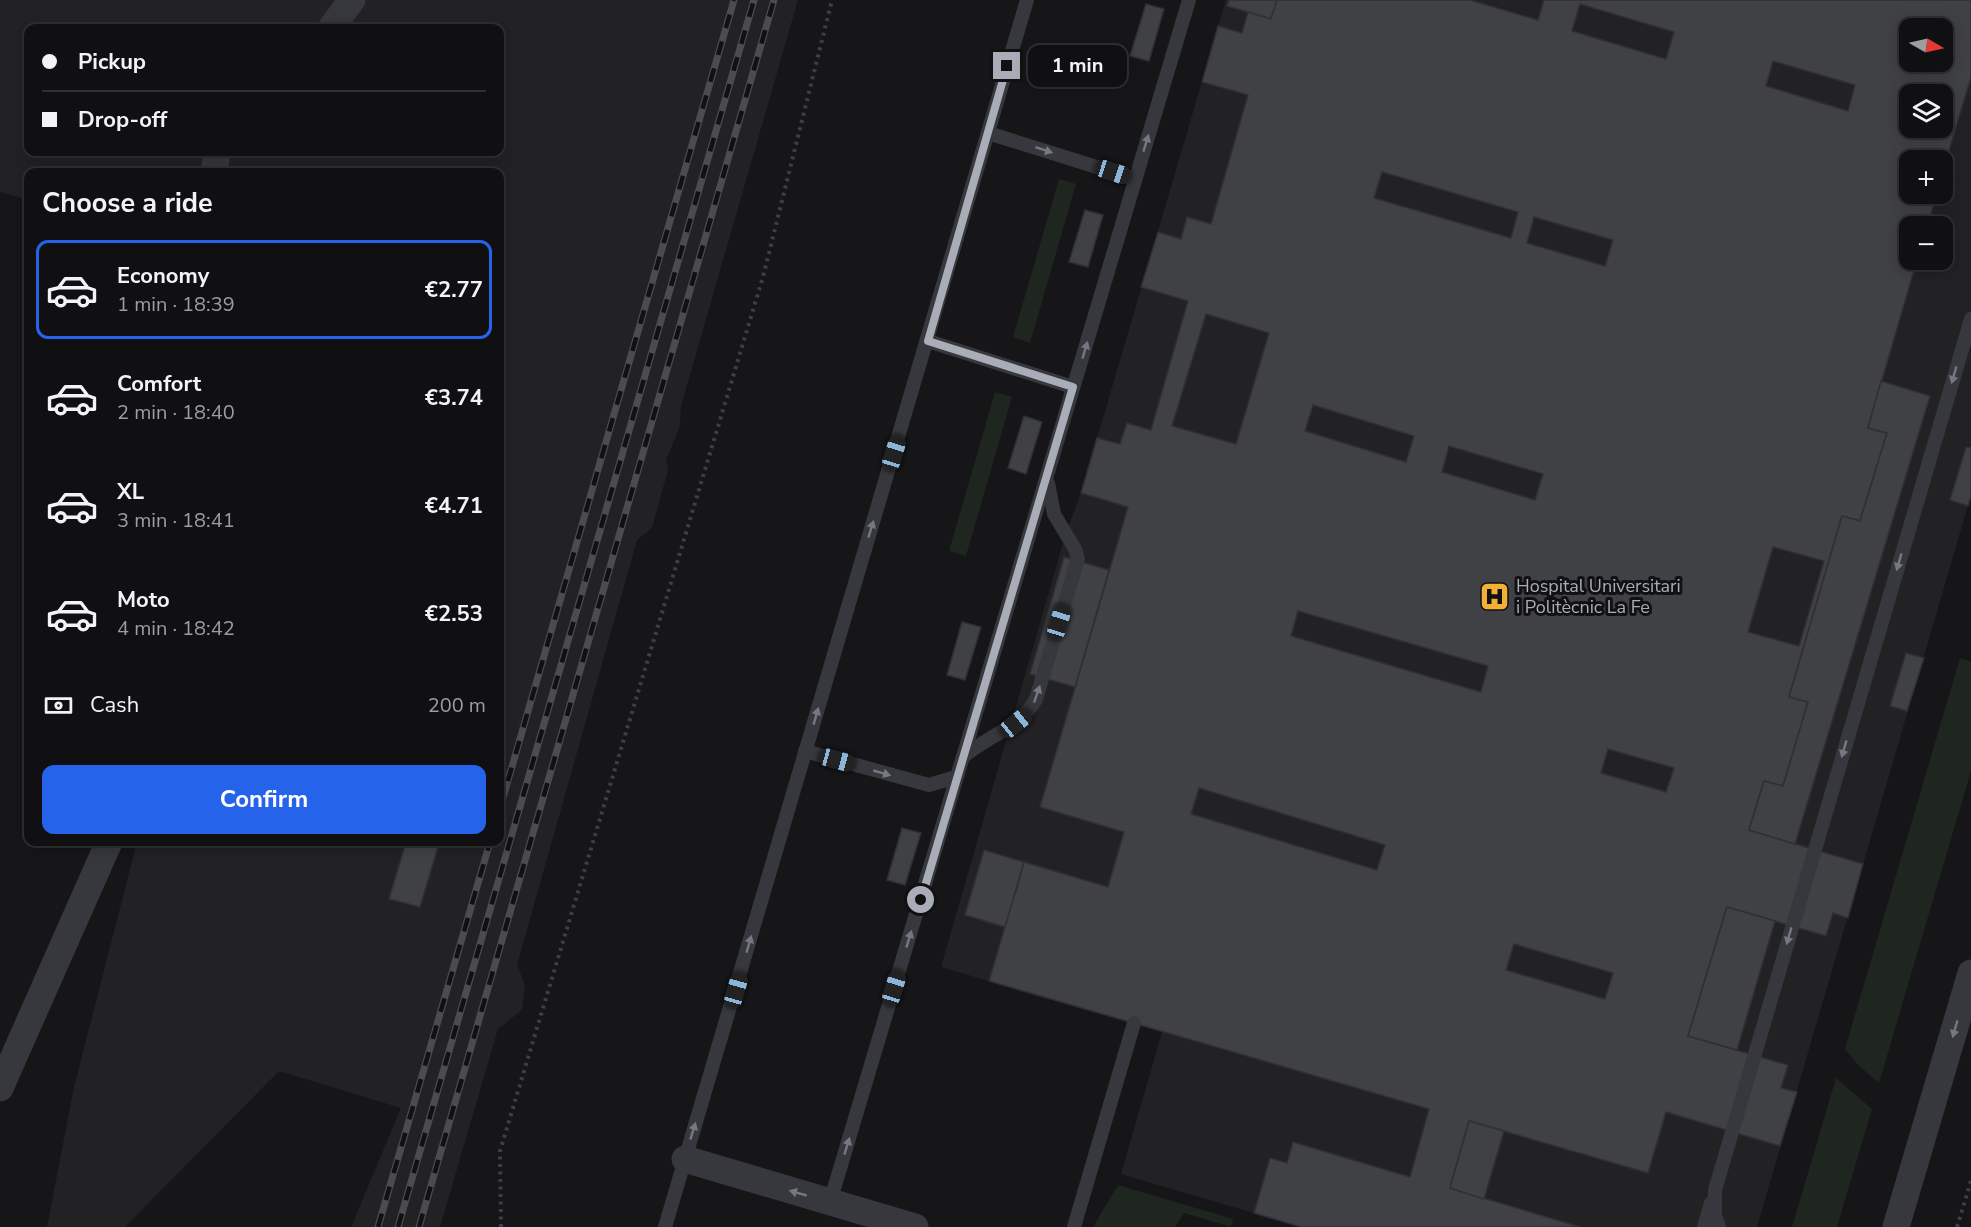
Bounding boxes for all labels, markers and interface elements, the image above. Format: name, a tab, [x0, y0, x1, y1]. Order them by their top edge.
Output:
north arrow	[1899, 18, 1953, 72]
map controls	[1899, 18, 1953, 270]
callout: 1 min	[1028, 45, 1127, 87]
text: Pickup	[78, 47, 146, 77]
route end	[993, 52, 1020, 79]
text: 1 min	[1052, 52, 1103, 79]
button: layers	[1899, 84, 1953, 138]
text: Drop-off	[78, 105, 167, 135]
one-way arrow	[1142, 134, 1151, 152]
one-way arrow	[1035, 146, 1053, 156]
button: +	[1899, 150, 1953, 204]
car	[1093, 158, 1133, 186]
text: Choose a ride	[42, 185, 213, 222]
button: −	[1899, 216, 1953, 270]
text: Economy	[117, 261, 209, 291]
icon: car	[45, 263, 99, 317]
text: €2.77	[425, 275, 483, 305]
text: 1 min · 18:39	[117, 291, 235, 318]
one-way arrow	[1081, 341, 1090, 359]
one-way arrow	[1949, 366, 1958, 384]
text: Comfort	[117, 369, 201, 399]
icon: car	[45, 371, 99, 425]
text: €3.74	[425, 383, 483, 413]
text: 2 min · 18:40	[117, 399, 235, 426]
car	[880, 433, 908, 473]
text: XL	[117, 477, 144, 507]
icon: car	[45, 479, 99, 533]
text: €4.71	[425, 491, 483, 521]
text: 3 min · 18:41	[117, 507, 235, 534]
one-way arrow	[867, 520, 876, 538]
one-way arrow	[1894, 553, 1903, 571]
place label: Hospital Universitari i Politècnic La Fe	[1516, 574, 1681, 619]
hospital icon: Hospital Universitari i Politècnic La Fe	[1479, 580, 1511, 612]
text: Moto	[117, 585, 170, 615]
icon: car	[45, 587, 99, 641]
text: €2.53	[425, 599, 483, 629]
car	[1045, 602, 1073, 642]
text: 4 min · 18:42	[117, 615, 235, 642]
one-way arrow	[1033, 685, 1042, 703]
icon: cash	[42, 689, 75, 722]
text: Cash	[90, 690, 139, 720]
text: 200 m	[428, 692, 486, 719]
car	[996, 705, 1036, 741]
one-way arrow	[811, 707, 821, 725]
one-way arrow	[1839, 740, 1848, 758]
car	[817, 747, 857, 773]
button: Confirm	[42, 765, 486, 834]
one-way arrow	[873, 769, 891, 778]
route start	[907, 886, 934, 913]
one-way arrow	[1784, 927, 1793, 945]
one-way arrow	[905, 930, 914, 948]
one-way arrow	[745, 935, 754, 953]
car	[880, 968, 908, 1008]
car	[722, 970, 750, 1010]
one-way arrow	[1950, 1020, 1959, 1038]
one-way arrow	[689, 1122, 698, 1140]
one-way arrow	[843, 1137, 852, 1155]
one-way arrow	[789, 1188, 807, 1197]

